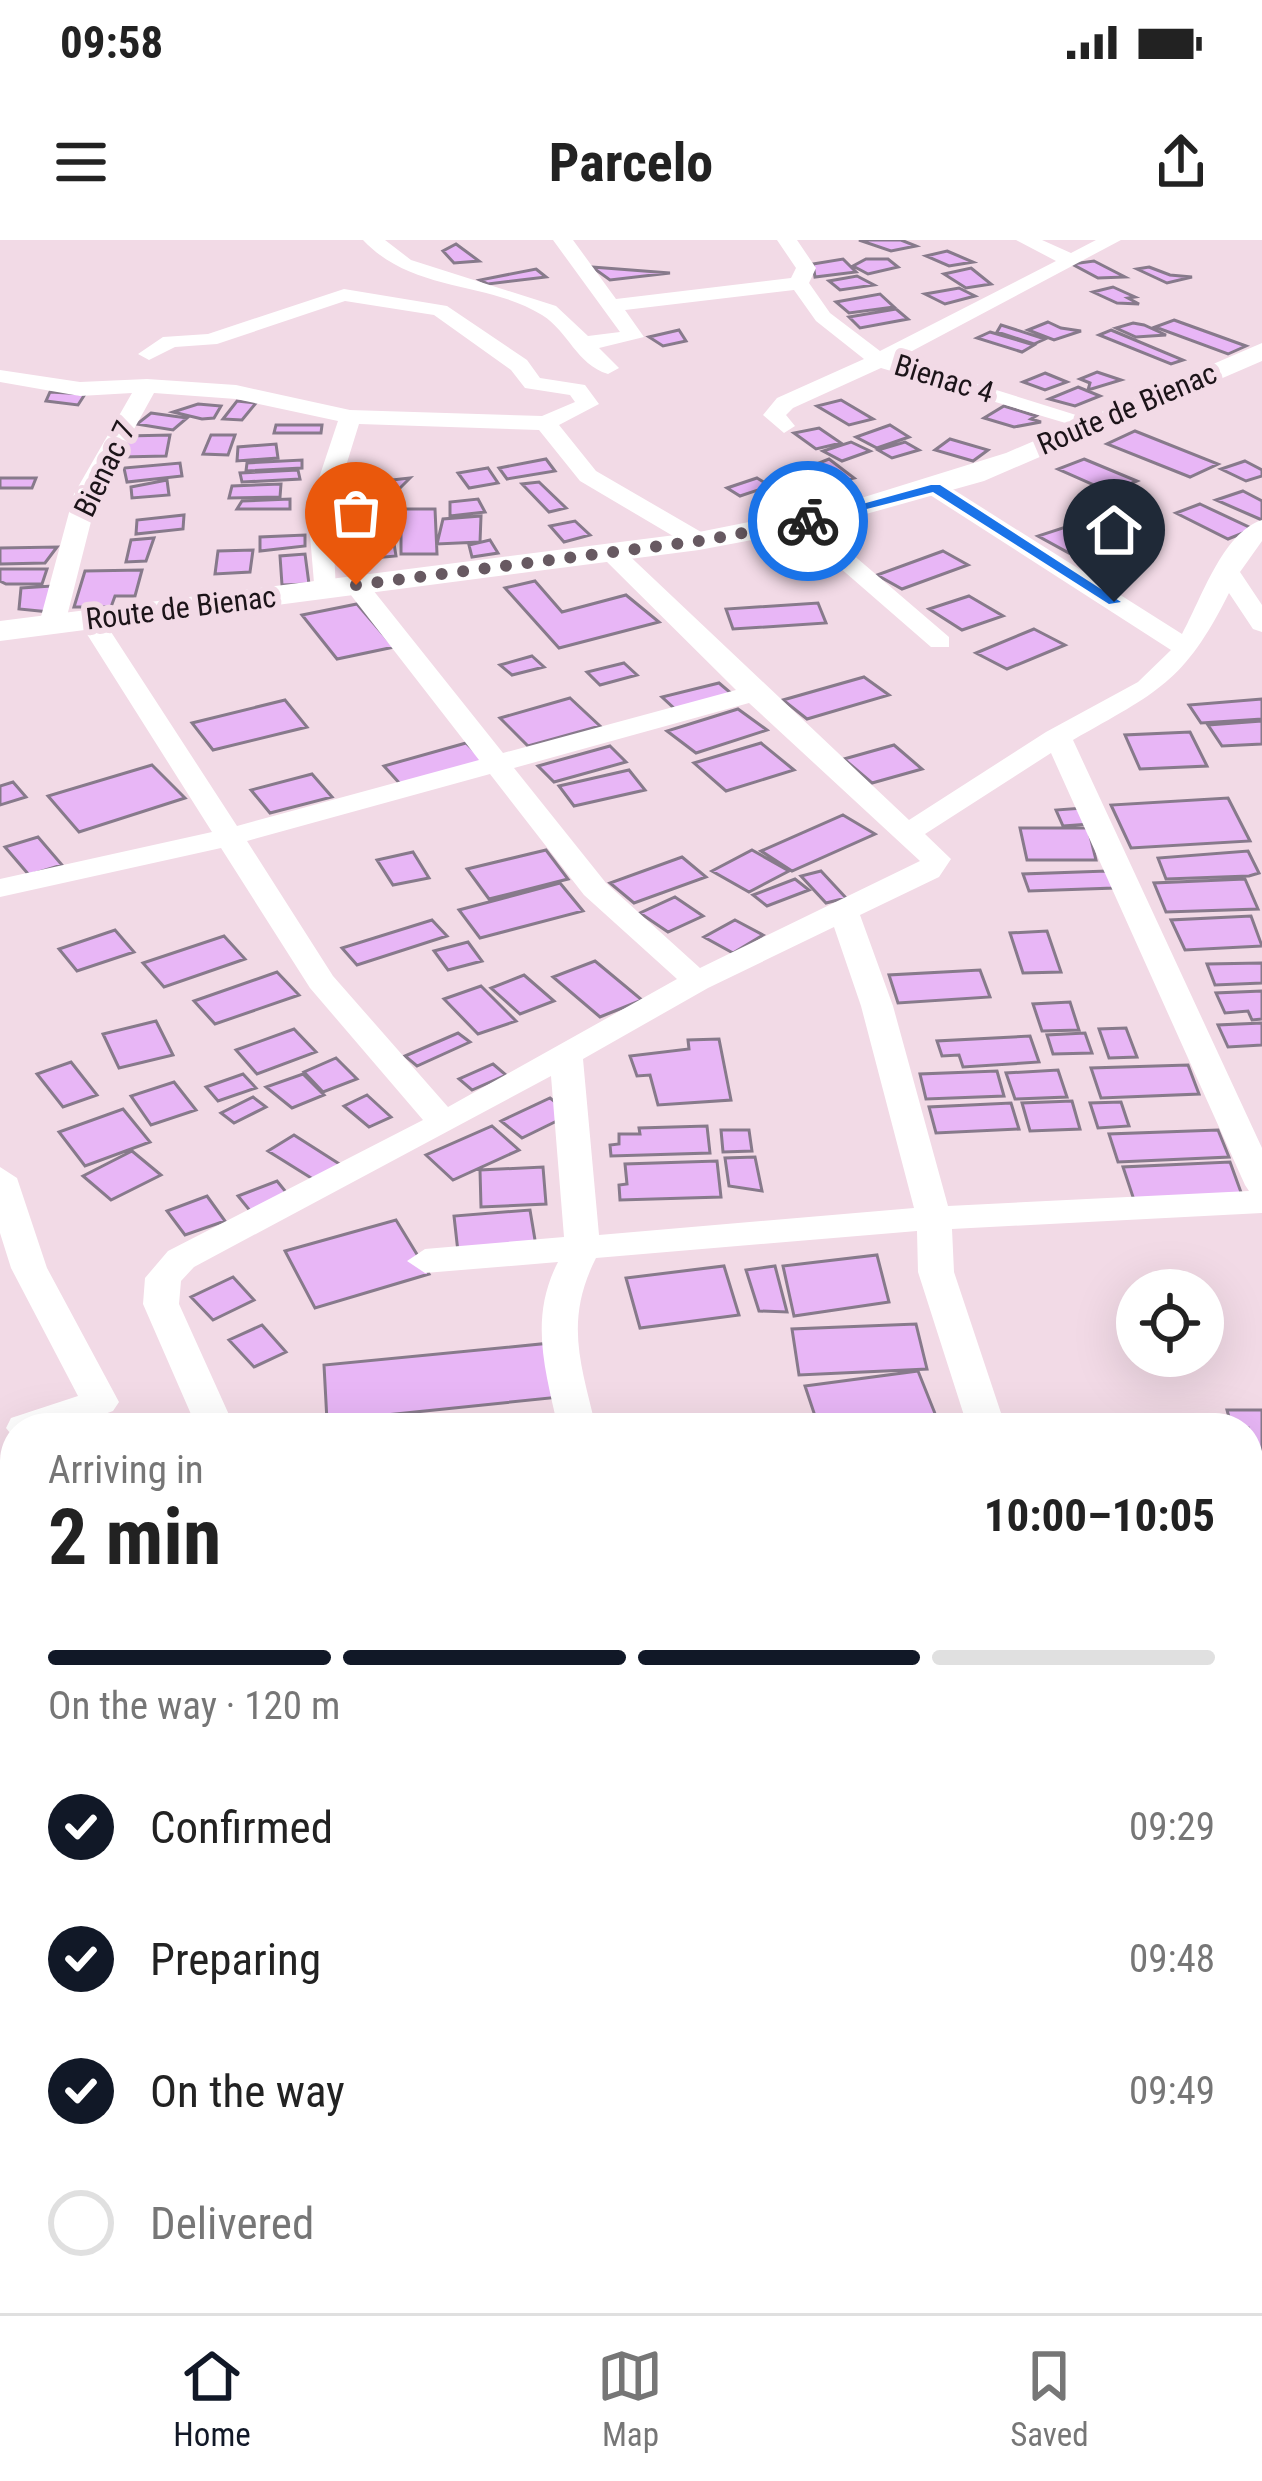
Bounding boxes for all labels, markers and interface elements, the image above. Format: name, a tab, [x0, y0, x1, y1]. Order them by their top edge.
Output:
text: 09:58	[60, 16, 163, 69]
icon: menu	[48, 129, 114, 195]
icon: share	[1148, 129, 1214, 195]
text: Parcelo	[549, 131, 713, 194]
street label: Bienac 4	[890, 347, 998, 410]
street label: Route de Bienac	[1032, 355, 1222, 462]
street label: Bienac 7	[67, 415, 143, 522]
courier	[748, 461, 868, 581]
pin	[305, 462, 407, 585]
pin	[1063, 479, 1165, 602]
icon: bag	[323, 480, 389, 546]
icon: bike	[775, 488, 841, 554]
icon: home	[1081, 497, 1147, 563]
street label: Route de Bienac	[84, 578, 278, 637]
map controls	[1116, 1269, 1224, 1377]
button: locate	[1116, 1269, 1224, 1377]
text: Arriving in	[48, 1447, 204, 1493]
text: 10:00–10:05	[984, 1489, 1215, 1542]
text: 2 min	[48, 1492, 221, 1583]
text: On the way · 120 m	[48, 1683, 340, 1729]
icon: check	[48, 1794, 114, 1860]
text: Confirmed	[150, 1801, 333, 1854]
text: 09:29	[1129, 1804, 1215, 1850]
icon: check	[48, 1926, 114, 1992]
text: Preparing	[150, 1933, 321, 1986]
text: 09:48	[1129, 1936, 1215, 1982]
icon: check	[48, 2058, 114, 2124]
text: On the way	[150, 2065, 345, 2118]
text: 09:49	[1129, 2068, 1215, 2114]
text: Delivered	[150, 2197, 314, 2250]
tab: Home	[173, 2343, 251, 2454]
tab: Map	[597, 2343, 663, 2454]
tab: Saved	[1010, 2343, 1089, 2454]

